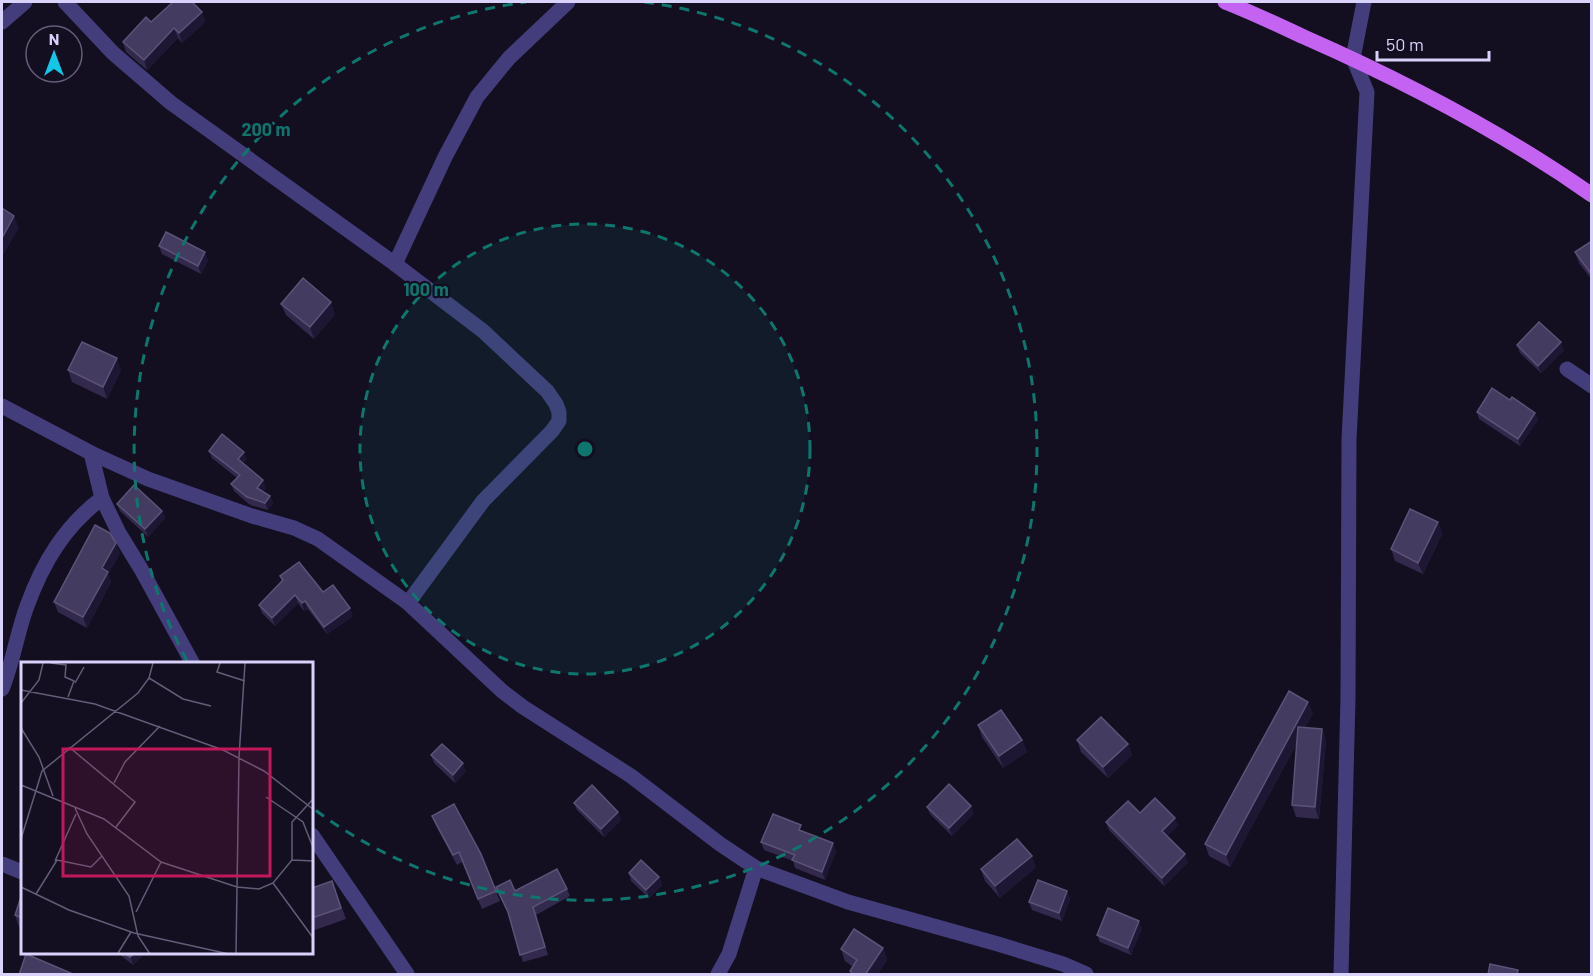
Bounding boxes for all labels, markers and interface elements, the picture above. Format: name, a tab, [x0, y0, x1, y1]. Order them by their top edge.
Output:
north arrow	[24, 24, 84, 84]
scale bar	[1377, 24, 1490, 62]
text: N	[49, 29, 59, 48]
text: 50 m	[1386, 33, 1424, 55]
text: 200 m	[241, 118, 291, 140]
text: 100 m	[403, 278, 449, 300]
centre of rings	[575, 439, 595, 459]
inset map	[21, 662, 314, 955]

